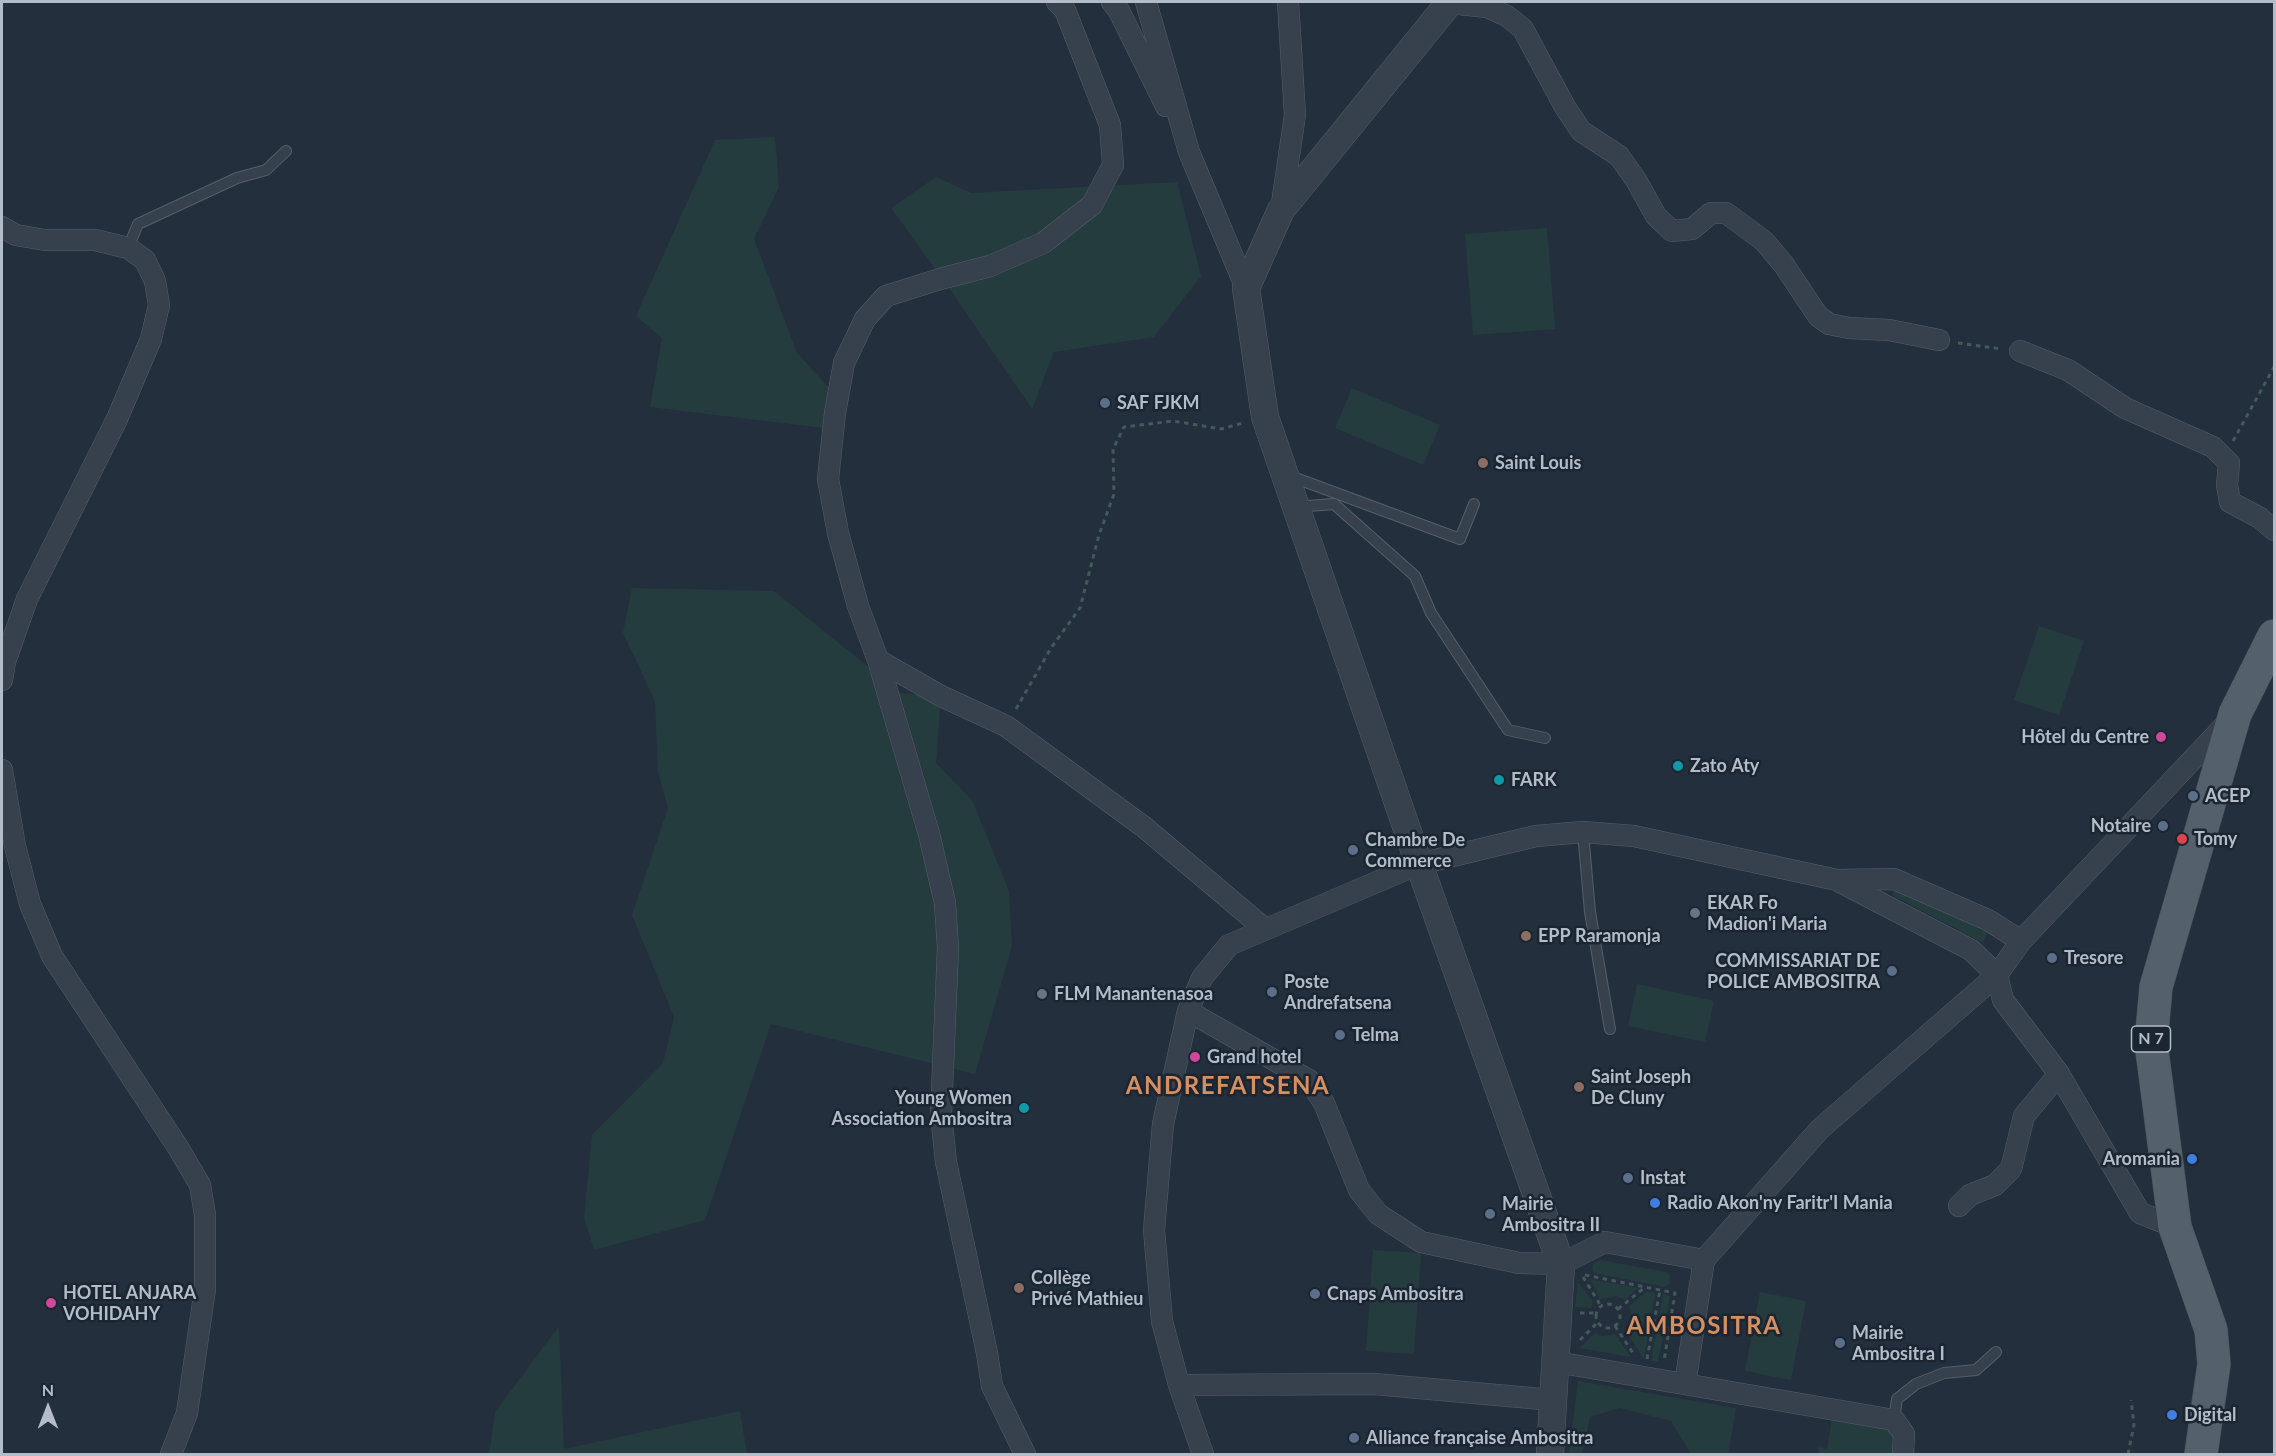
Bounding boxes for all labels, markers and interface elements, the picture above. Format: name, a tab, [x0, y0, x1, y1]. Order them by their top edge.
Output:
place label: SAF FJKM	[1117, 392, 1199, 414]
marker: SAF FJKM	[1098, 396, 1112, 410]
place label: Saint Louis	[1495, 452, 1581, 474]
marker: Saint Louis	[1476, 456, 1490, 470]
place label: Hôtel du Centre	[2021, 726, 2149, 748]
marker: Hôtel du Centre	[2154, 730, 2168, 744]
place label: Zato Aty	[1690, 755, 1759, 777]
marker: Zato Aty	[1671, 759, 1685, 773]
place label: FARK	[1511, 769, 1557, 791]
marker: FARK	[1492, 773, 1506, 787]
place label: ACEP	[2205, 785, 2251, 807]
marker: ACEP	[2186, 789, 2200, 803]
place label: Notaire	[2091, 815, 2151, 837]
marker: Notaire	[2156, 819, 2170, 833]
place label: Tomy	[2194, 828, 2237, 850]
place label: Chambre De Commerce	[1365, 829, 1465, 872]
marker: Tomy	[2175, 832, 2189, 846]
marker: Chambre De Commerce	[1346, 843, 1360, 857]
place label: EKAR Fo Madion'i Maria	[1707, 892, 1827, 934]
marker: EKAR Fo Madion'i Maria	[1688, 906, 1702, 920]
place label: EPP Raramonja	[1538, 925, 1661, 947]
marker: EPP Raramonja	[1519, 929, 1533, 943]
place label: Tresore	[2064, 947, 2123, 969]
place label: COMMISSARIAT DE POLICE AMBOSITRA	[1707, 950, 1880, 992]
marker: Tresore	[2045, 951, 2059, 965]
marker: COMMISSARIAT DE POLICE AMBOSITRA	[1885, 964, 1899, 978]
place label: Poste Andrefatsena	[1284, 971, 1392, 1014]
place label: FLM Manantenasoa	[1054, 983, 1213, 1005]
marker: Poste Andrefatsena	[1265, 985, 1279, 999]
marker: FLM Manantenasoa	[1035, 987, 1049, 1001]
place label: Telma	[1352, 1024, 1399, 1046]
road number: N 7	[2132, 1026, 2170, 1052]
marker: Telma	[1333, 1028, 1347, 1042]
place label: Grand hotel	[1207, 1046, 1301, 1068]
marker: Grand hotel	[1188, 1050, 1202, 1064]
place label: Saint Joseph De Cluny	[1591, 1066, 1691, 1108]
district label: ANDREFATSENA	[1126, 1072, 1330, 1100]
marker: Saint Joseph De Cluny	[1572, 1080, 1586, 1094]
place label: Young Women Association Ambositra	[832, 1087, 1012, 1130]
marker: Young Women Association Ambositra	[1017, 1101, 1031, 1115]
place label: Aromania	[2103, 1148, 2180, 1170]
marker: Aromania	[2185, 1152, 2199, 1166]
place label: Instat	[1640, 1167, 1686, 1189]
marker: Instat	[1621, 1171, 1635, 1185]
place label: Radio Akon'ny Faritr'I Mania	[1667, 1192, 1893, 1214]
place label: Mairie Ambositra II	[1502, 1193, 1600, 1236]
marker: Radio Akon'ny Faritr'I Mania	[1648, 1196, 1662, 1210]
marker: Mairie Ambositra II	[1483, 1207, 1497, 1221]
place label: Collège Privé Mathieu	[1031, 1267, 1143, 1310]
marker: Collège Privé Mathieu	[1012, 1281, 1026, 1295]
place label: HOTEL ANJARA VOHIDAHY	[63, 1282, 196, 1324]
place label: Cnaps Ambositra	[1327, 1283, 1464, 1305]
marker: Cnaps Ambositra	[1308, 1287, 1322, 1301]
marker: HOTEL ANJARA VOHIDAHY	[44, 1296, 58, 1310]
district label: AMBOSITRA	[1627, 1312, 1781, 1340]
place label: Mairie Ambositra I	[1852, 1322, 1945, 1364]
marker: Mairie Ambositra I	[1833, 1336, 1847, 1350]
north arrow	[18, 1378, 78, 1438]
text: N	[42, 1380, 54, 1399]
place label: Digital	[2184, 1404, 2236, 1426]
marker: Digital	[2165, 1408, 2179, 1422]
place label: Alliance française Ambositra	[1366, 1427, 1593, 1449]
marker: Alliance française Ambositra	[1347, 1431, 1361, 1445]

